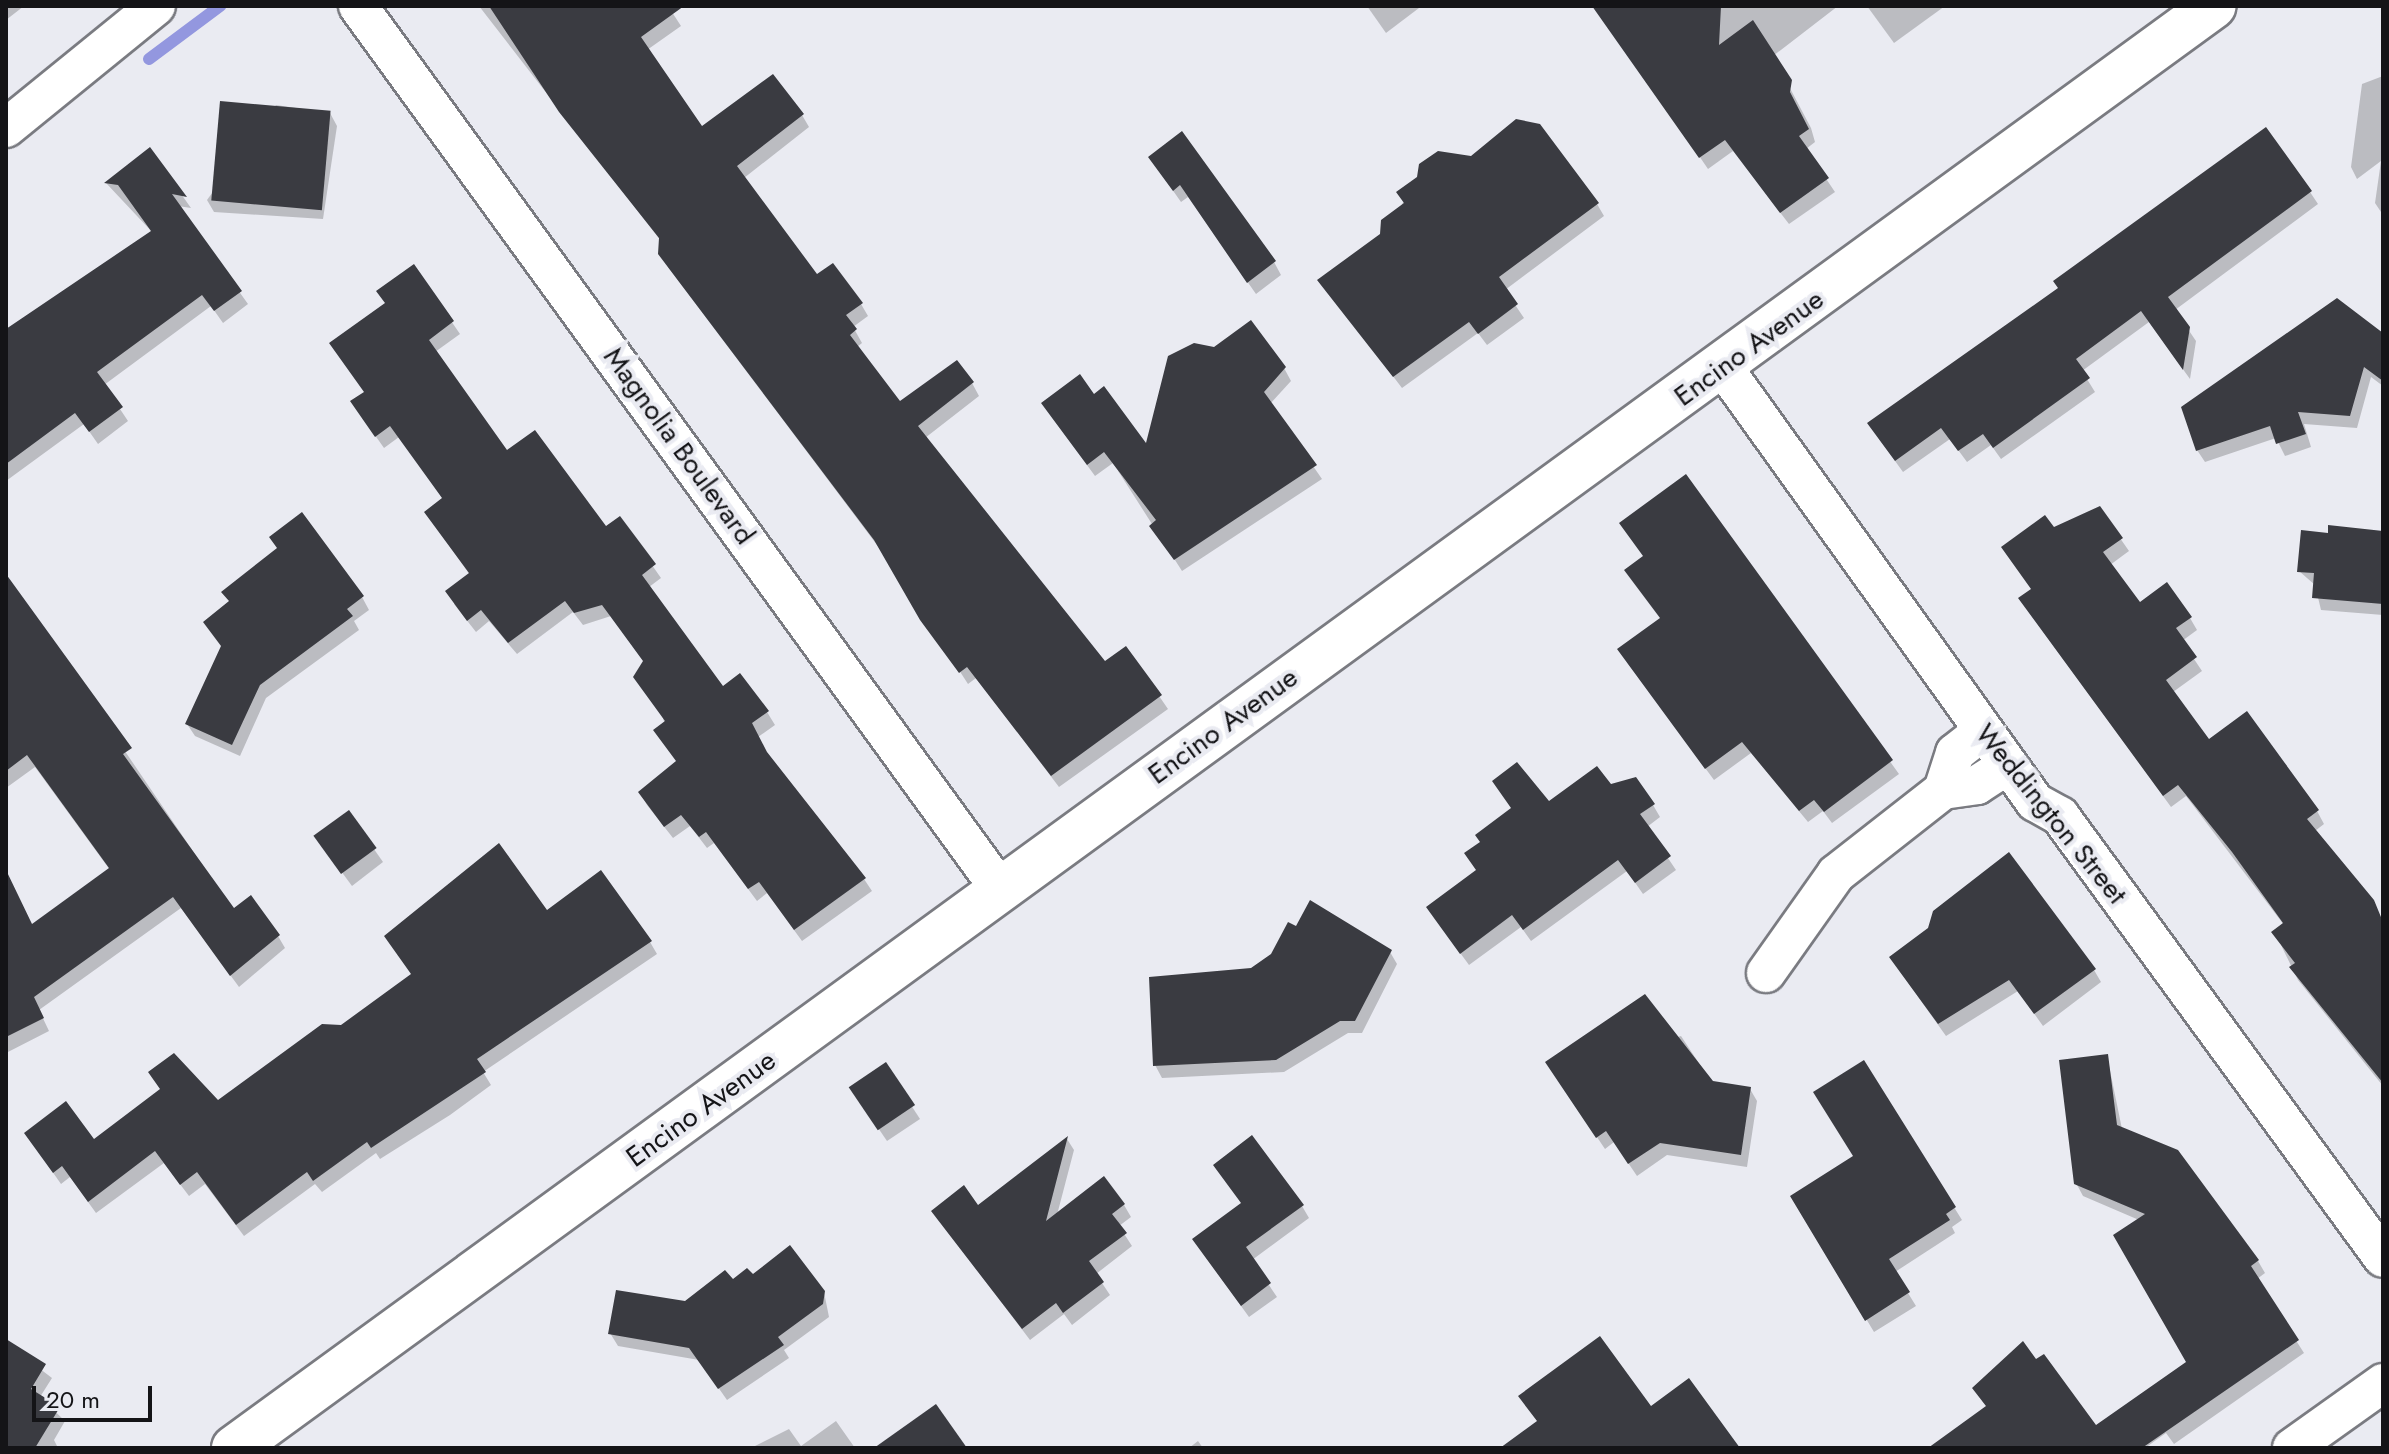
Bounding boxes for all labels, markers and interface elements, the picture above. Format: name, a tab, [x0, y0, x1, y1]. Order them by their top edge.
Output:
street label: Encino Avenue	[1668, 283, 1830, 413]
street label: Magnolia Boulevard	[596, 341, 762, 551]
street label: Encino Avenue	[1142, 661, 1304, 791]
street label: Weddington Street	[1968, 717, 2134, 911]
street label: Encino Avenue	[620, 1044, 782, 1174]
scale bar	[36, 1370, 156, 1420]
text: 20 m	[46, 1382, 100, 1417]

